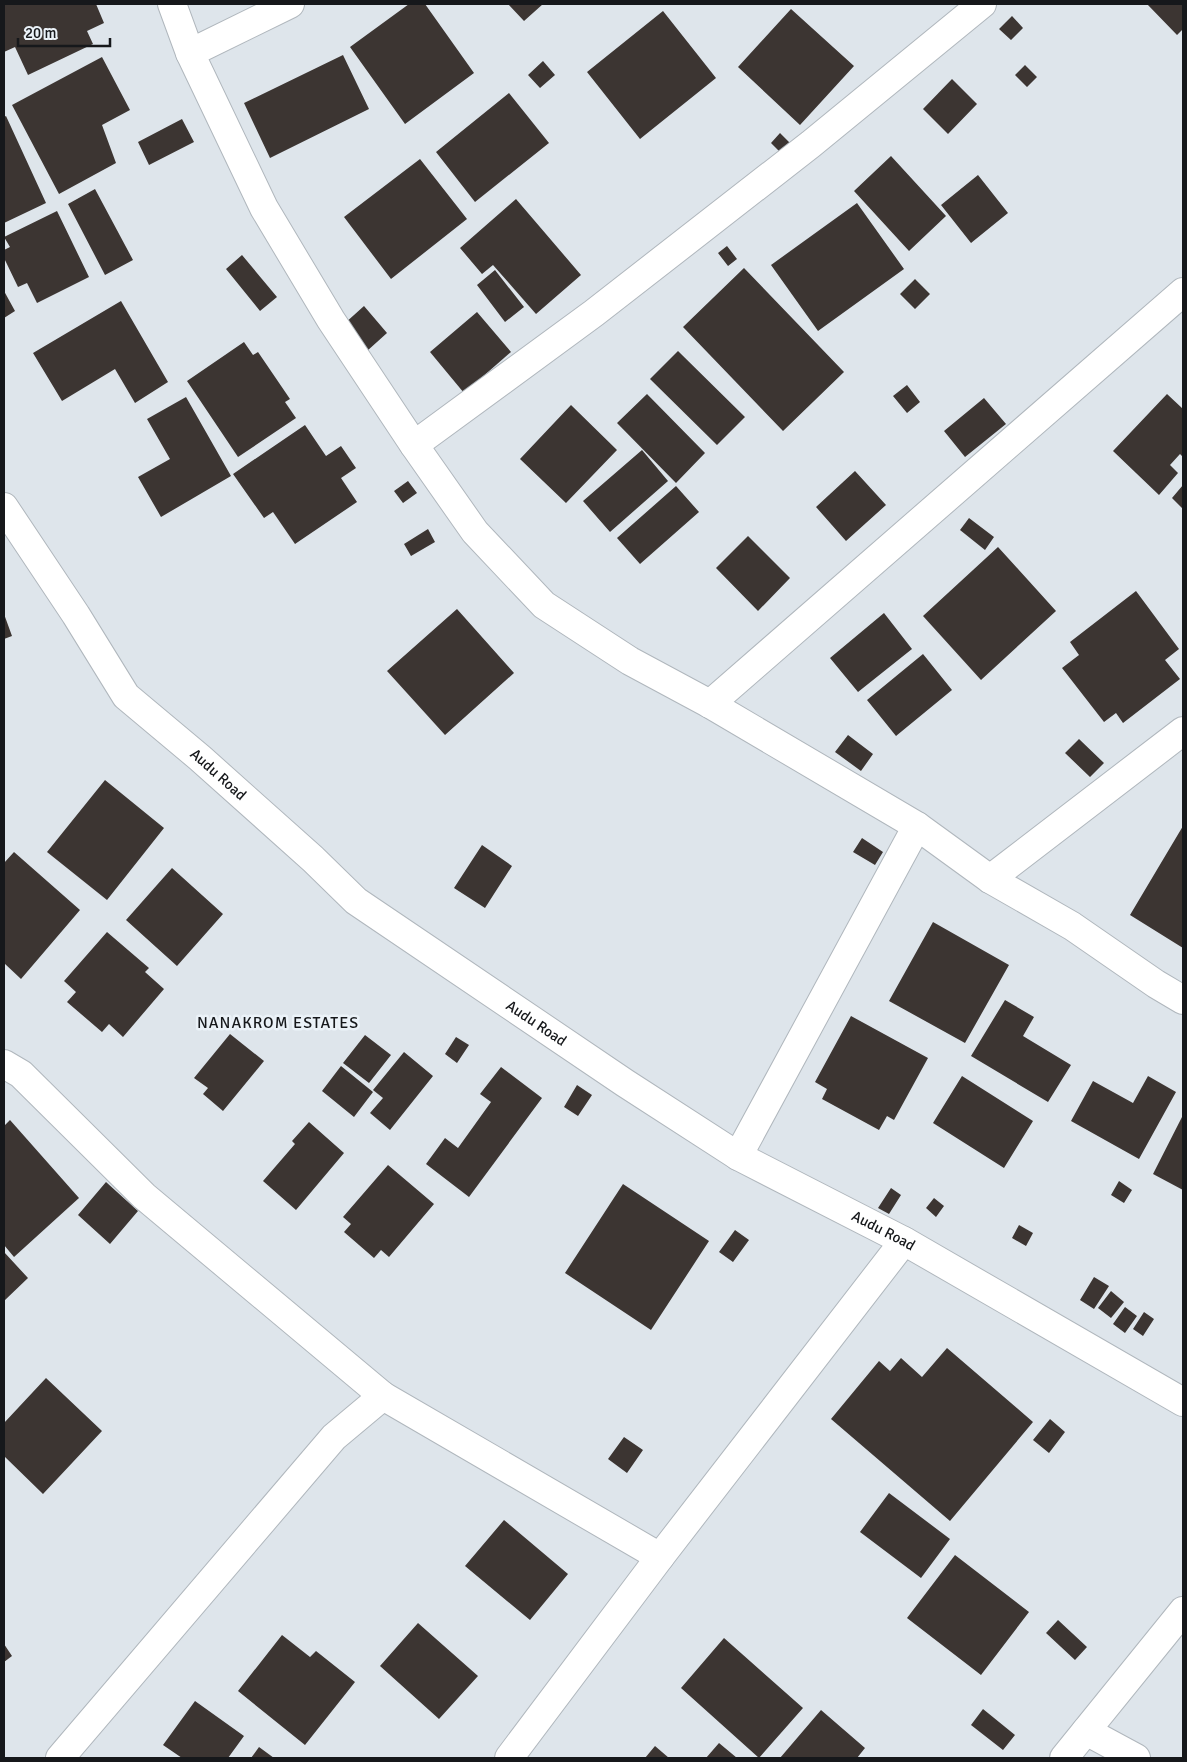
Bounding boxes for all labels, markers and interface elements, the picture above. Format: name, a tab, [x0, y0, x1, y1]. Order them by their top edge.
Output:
scale bar	[18, 15, 110, 47]
text: 20 m	[25, 24, 56, 42]
street label: Audu Road	[187, 745, 250, 804]
street label: Audu Road	[503, 996, 570, 1050]
district label: NANAKROM ESTATES	[197, 1013, 359, 1033]
street label: Audu Road	[849, 1207, 918, 1255]

